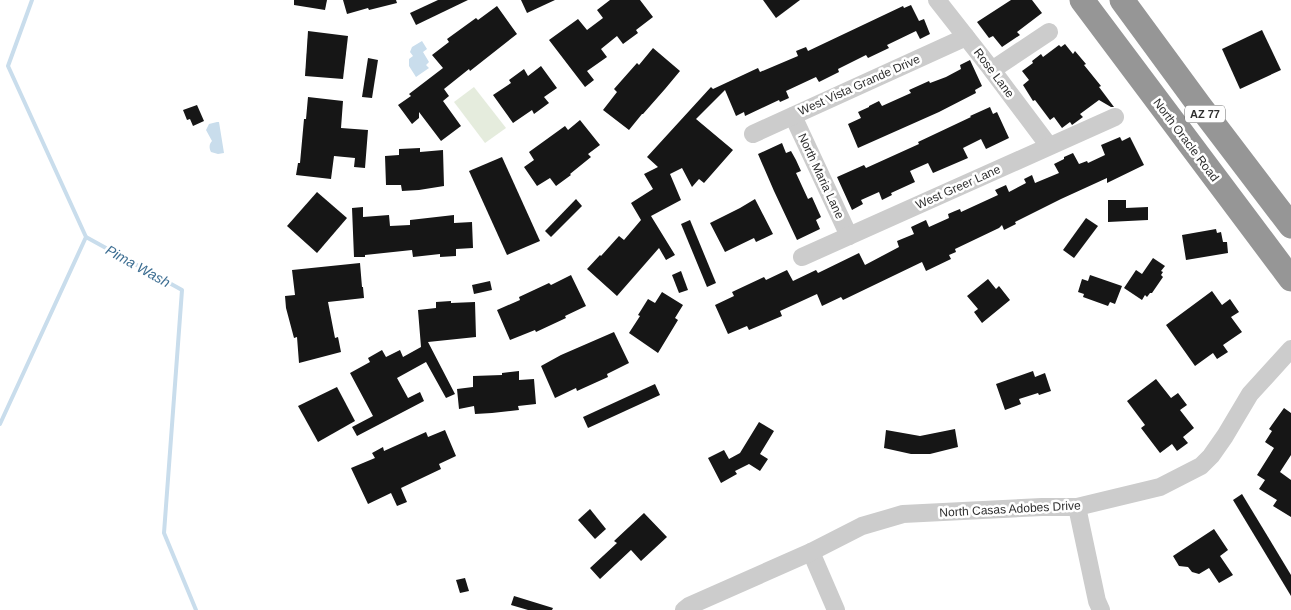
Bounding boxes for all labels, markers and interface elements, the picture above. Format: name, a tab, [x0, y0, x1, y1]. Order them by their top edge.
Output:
street label: Rose Lane	[971, 46, 1017, 101]
street label: West Vista Grande Drive	[796, 52, 922, 118]
street label: North Oracle Road	[1150, 96, 1222, 184]
road number: AZ 77	[1185, 106, 1225, 122]
street label: North Maria Lane	[795, 131, 847, 221]
street label: West Greer Lane	[914, 162, 1003, 212]
water label: Pima Wash	[103, 242, 173, 290]
street label: North Casas Adobes Drive	[939, 498, 1081, 520]

